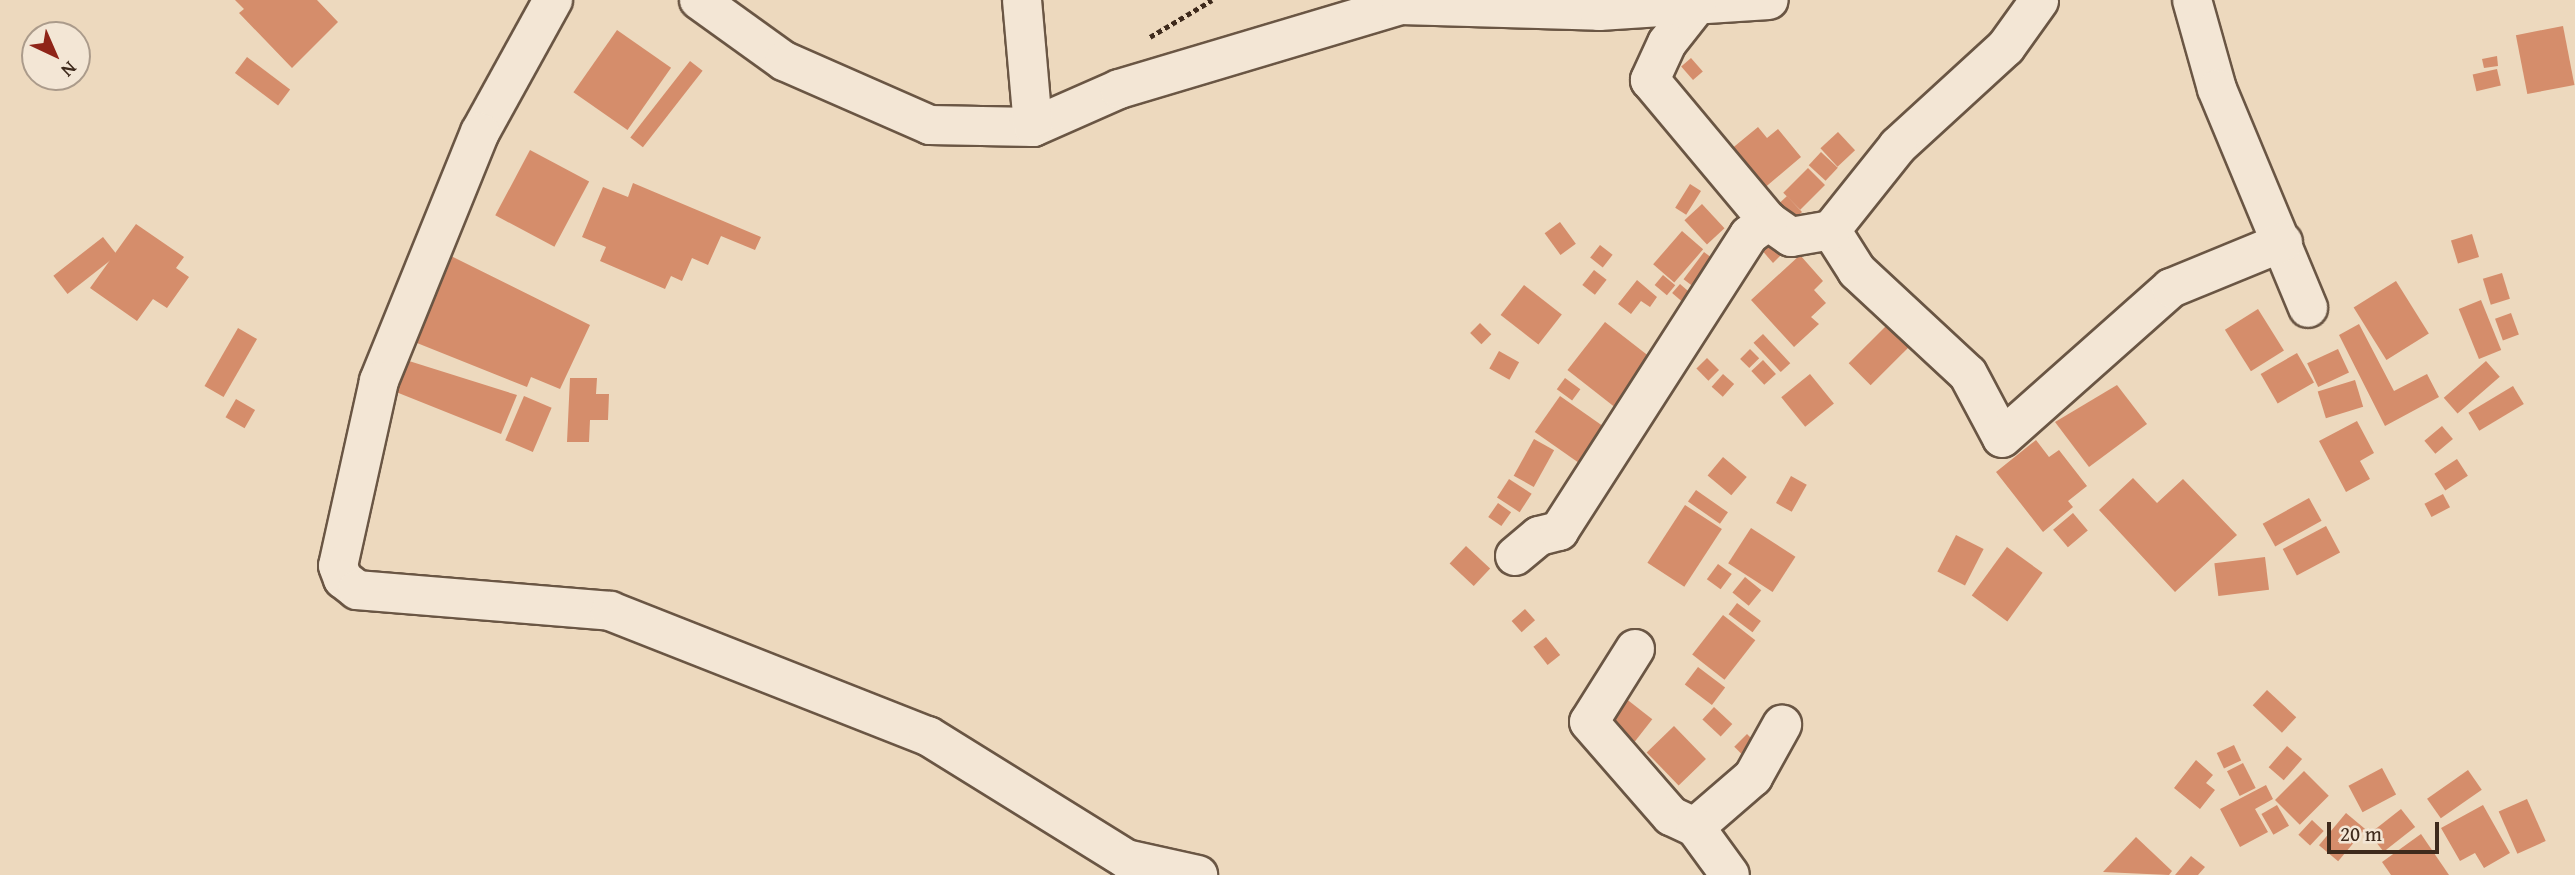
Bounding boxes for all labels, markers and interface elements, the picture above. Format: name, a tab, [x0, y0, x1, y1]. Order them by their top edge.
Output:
north arrow	[21, 21, 91, 91]
text: N	[55, 55, 83, 84]
scale bar	[2330, 808, 2442, 852]
text: 20 m	[2340, 818, 2382, 849]

